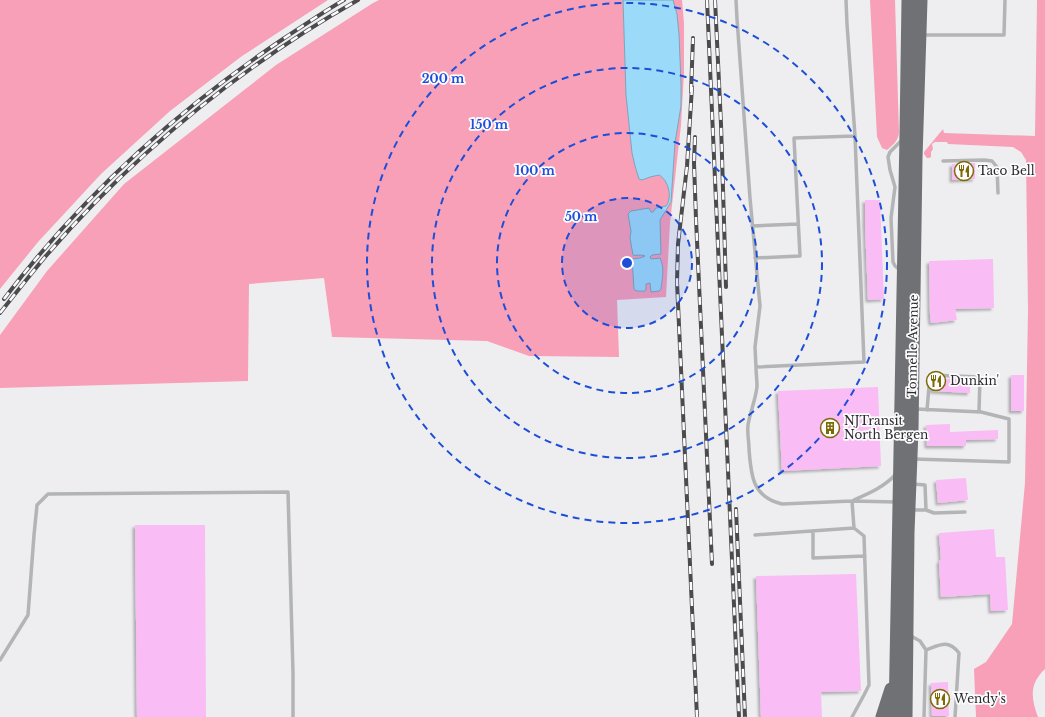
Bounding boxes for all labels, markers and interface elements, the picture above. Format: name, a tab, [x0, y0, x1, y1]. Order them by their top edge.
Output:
text: 200 m	[422, 71, 465, 86]
text: 150 m	[470, 117, 509, 132]
restaurant icon: Taco Bell	[953, 160, 975, 182]
text: 100 m	[515, 163, 556, 178]
place label: Taco Bell	[978, 163, 1035, 178]
text: 50 m	[565, 209, 598, 224]
centre of rings	[620, 256, 634, 270]
street label: Tonnelle Avenue	[904, 294, 921, 398]
restaurant icon: Dunkin'	[925, 370, 947, 392]
place label: Dunkin'	[950, 373, 999, 388]
place label: NJTransit North Bergen	[844, 413, 928, 442]
building icon: NJTransit North Bergen	[819, 417, 841, 439]
restaurant icon: Wendy's	[929, 688, 951, 710]
place label: Wendy's	[953, 691, 1006, 706]

